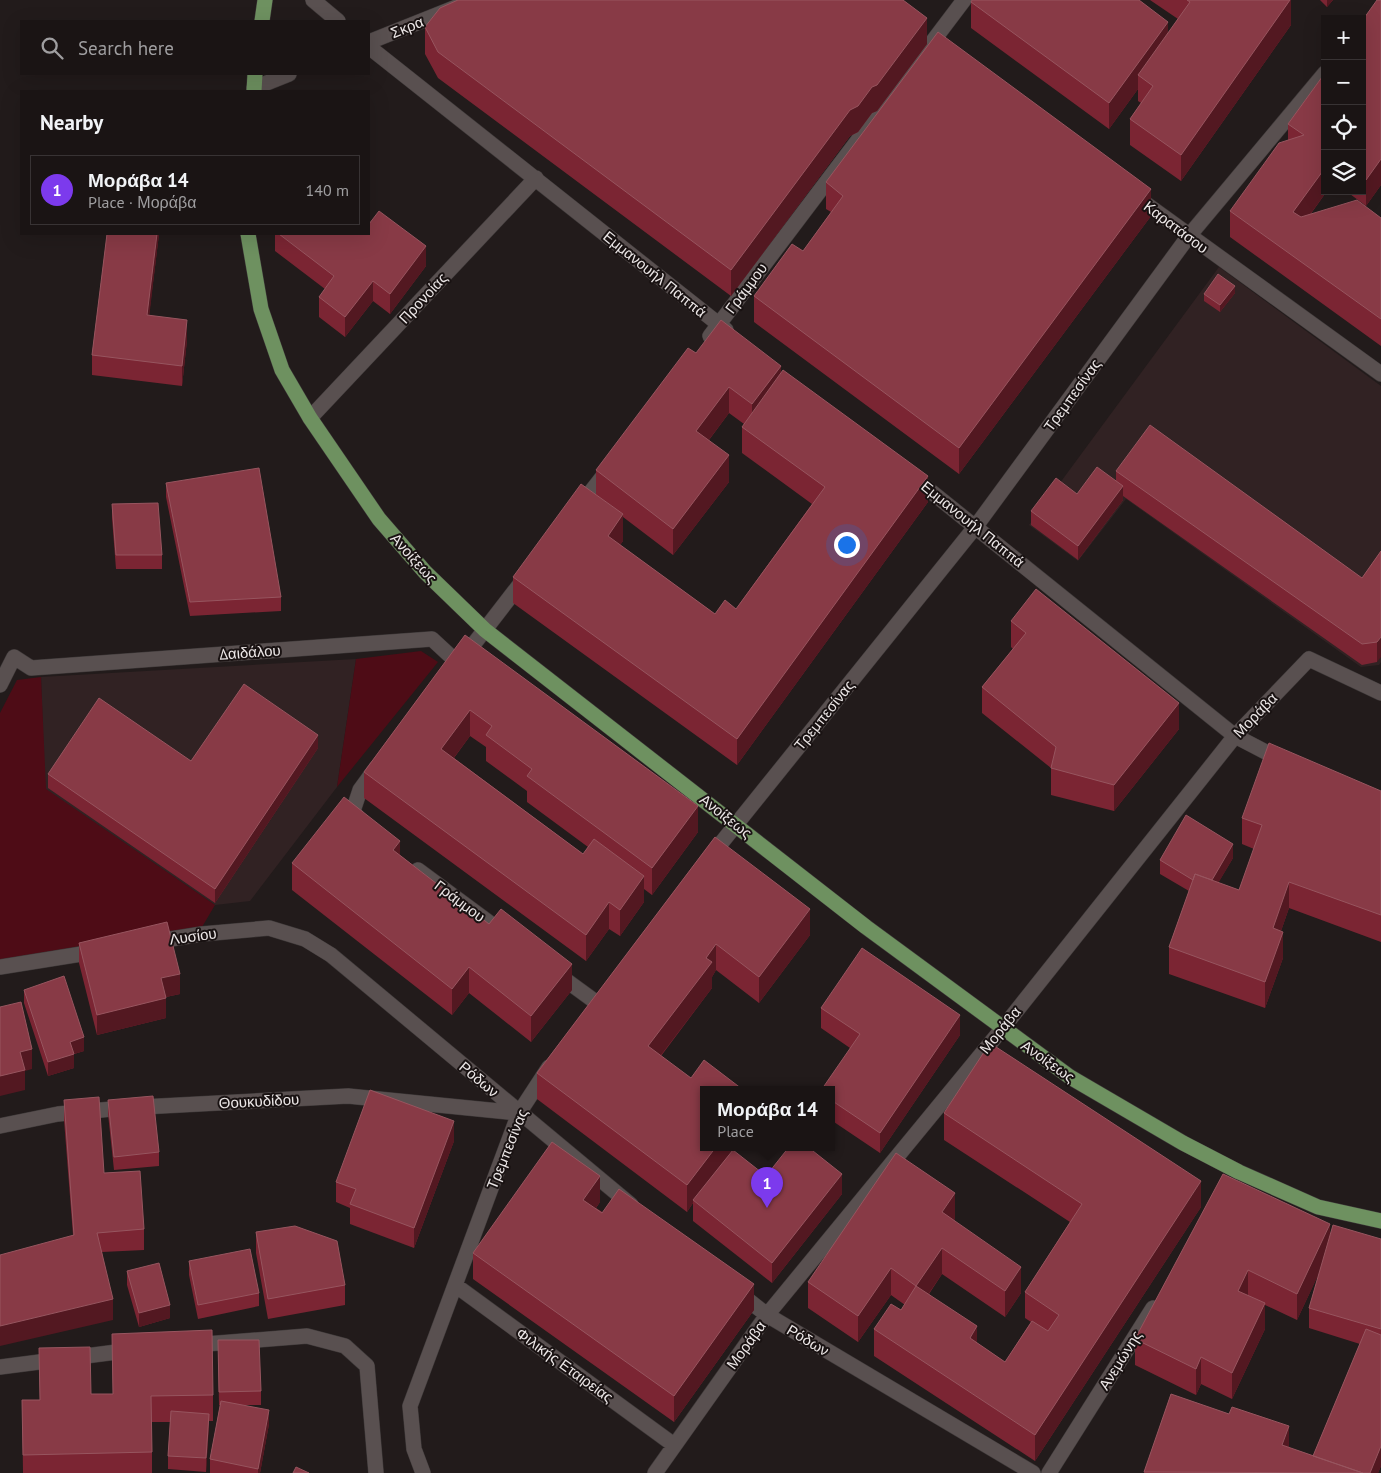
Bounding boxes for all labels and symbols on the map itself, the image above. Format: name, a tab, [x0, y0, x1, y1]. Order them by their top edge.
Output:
street label: Σκρα	[388, 12, 427, 42]
street label: Καρατάσου	[1140, 197, 1212, 257]
street label: Εμμανουήλ Παππά	[600, 227, 711, 322]
street label: Γράμμου	[721, 259, 771, 317]
street label: Προνοίας	[395, 269, 451, 327]
street label: Τρεμπεσίνας	[1039, 355, 1105, 435]
street label: Εμμανουήλ Παππά	[918, 477, 1029, 572]
street label: Ανοίξεως	[386, 529, 442, 587]
your location	[834, 532, 860, 558]
street label: Δαιδάλου	[219, 640, 281, 664]
street label: Τρεμπεσίνας	[790, 676, 858, 754]
street label: Μοράβα	[1229, 688, 1281, 742]
street label: Ανοίξεως	[696, 790, 756, 842]
street label: Γράμμου	[431, 876, 489, 926]
street label: Λυσίου	[168, 923, 218, 949]
street label: Μοράβα	[975, 1002, 1025, 1057]
street label: Ανοίξεως	[1017, 1036, 1079, 1086]
street label: Ρόδων	[455, 1057, 503, 1101]
street label: Θουκυδίδου	[218, 1089, 300, 1113]
street label: Τρεμπεσίνας	[482, 1106, 532, 1192]
pin: 1	[751, 1167, 783, 1208]
street label: Μοράβα	[722, 1317, 770, 1373]
street label: Ρόδων	[783, 1320, 833, 1360]
street label: Φιλικής Εταιρείας	[513, 1323, 617, 1407]
street label: Ανεμώνης	[1094, 1327, 1146, 1393]

